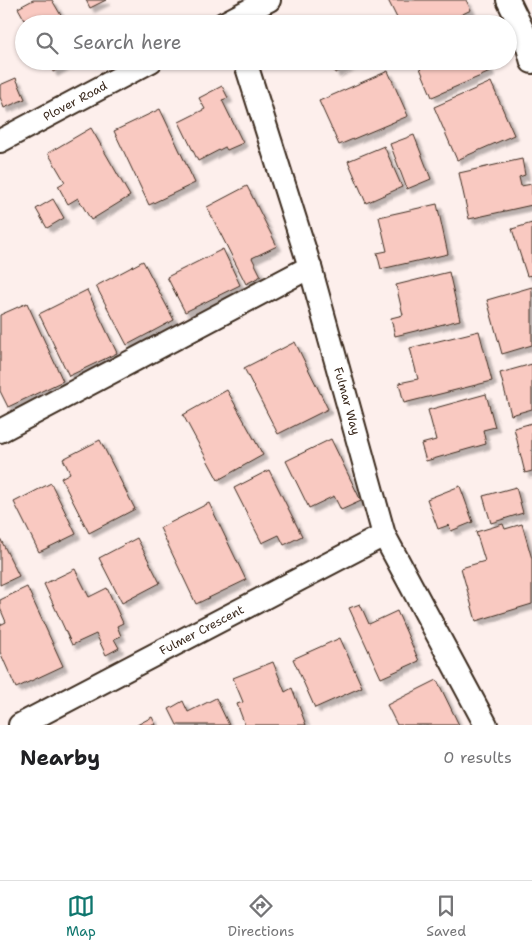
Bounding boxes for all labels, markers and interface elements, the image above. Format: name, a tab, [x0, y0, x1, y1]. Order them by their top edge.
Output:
search box	[15, 15, 517, 70]
icon: search	[33, 29, 61, 57]
text: Search here	[73, 30, 182, 55]
street label: Plover Road	[40, 77, 110, 125]
street label: Fulmar Way	[330, 365, 364, 437]
street label: Fulmer Crescent	[157, 602, 247, 659]
text: Nearby	[20, 744, 100, 772]
text: 0 results	[443, 747, 512, 768]
tab: Map	[66, 892, 96, 940]
tab: Directions	[228, 892, 294, 940]
tab: Saved	[426, 892, 466, 940]

